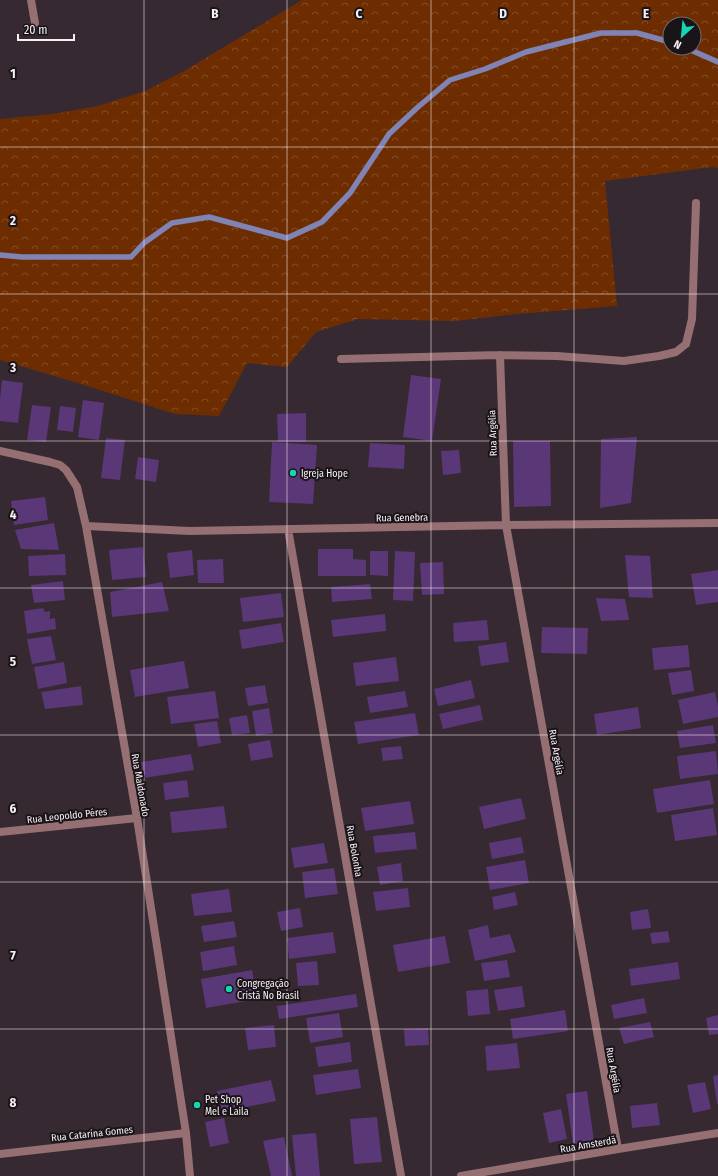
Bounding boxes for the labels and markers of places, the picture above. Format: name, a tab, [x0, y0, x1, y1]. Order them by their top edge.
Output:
marker: Igreja Hope	[288, 468, 298, 478]
place label: Igreja Hope	[301, 468, 348, 480]
place label: Congregação Cristã No Brasil	[237, 978, 300, 1002]
marker: Congregação Cristã No Brasil	[224, 984, 234, 994]
place label: Pet Shop Mel e Laila	[205, 1094, 249, 1118]
marker: Pet Shop Mel e Laila	[192, 1100, 202, 1110]

